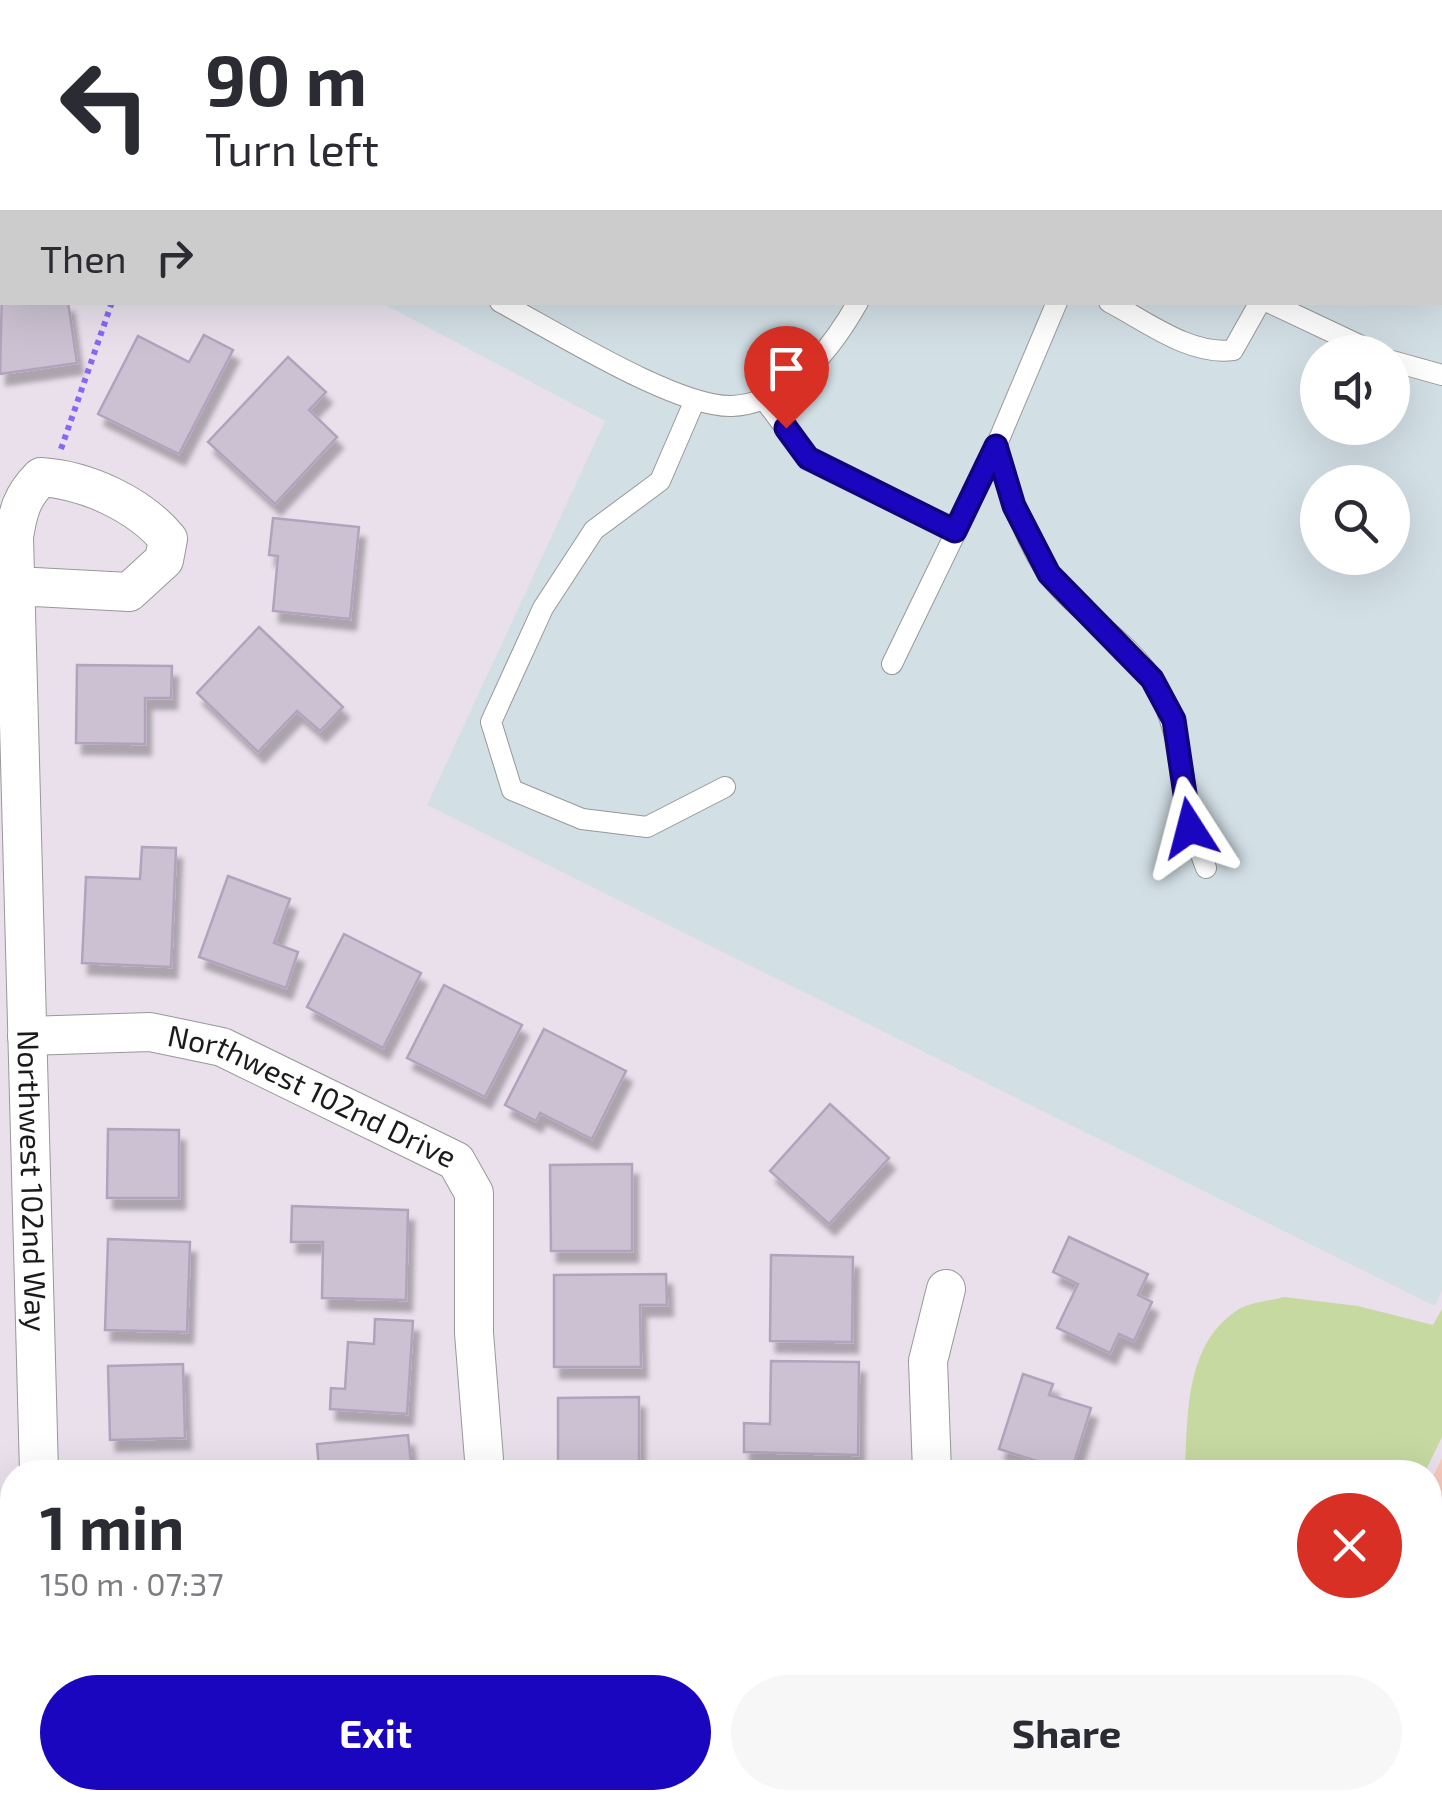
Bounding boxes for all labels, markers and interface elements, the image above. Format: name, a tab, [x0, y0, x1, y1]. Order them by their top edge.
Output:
text: 90 m	[205, 36, 367, 120]
icon: left	[40, 40, 170, 170]
text: Turn left	[205, 121, 379, 175]
icon: right	[147, 230, 202, 285]
text: Then	[40, 235, 127, 281]
pin	[744, 326, 829, 429]
map controls	[1300, 335, 1410, 575]
button: sound	[1300, 335, 1410, 445]
icon: arrive	[759, 341, 814, 396]
button: search	[1300, 465, 1410, 575]
position arrow	[1138, 776, 1242, 880]
street label: Northwest 102nd Drive	[165, 1016, 463, 1174]
street label: Northwest 102nd Way	[11, 1030, 55, 1332]
text: 1 min	[40, 1490, 184, 1562]
button: close	[1297, 1493, 1402, 1598]
text: 150 m · 07:37	[40, 1564, 224, 1602]
button: Exit	[40, 1675, 711, 1790]
button: Share	[731, 1675, 1402, 1790]

